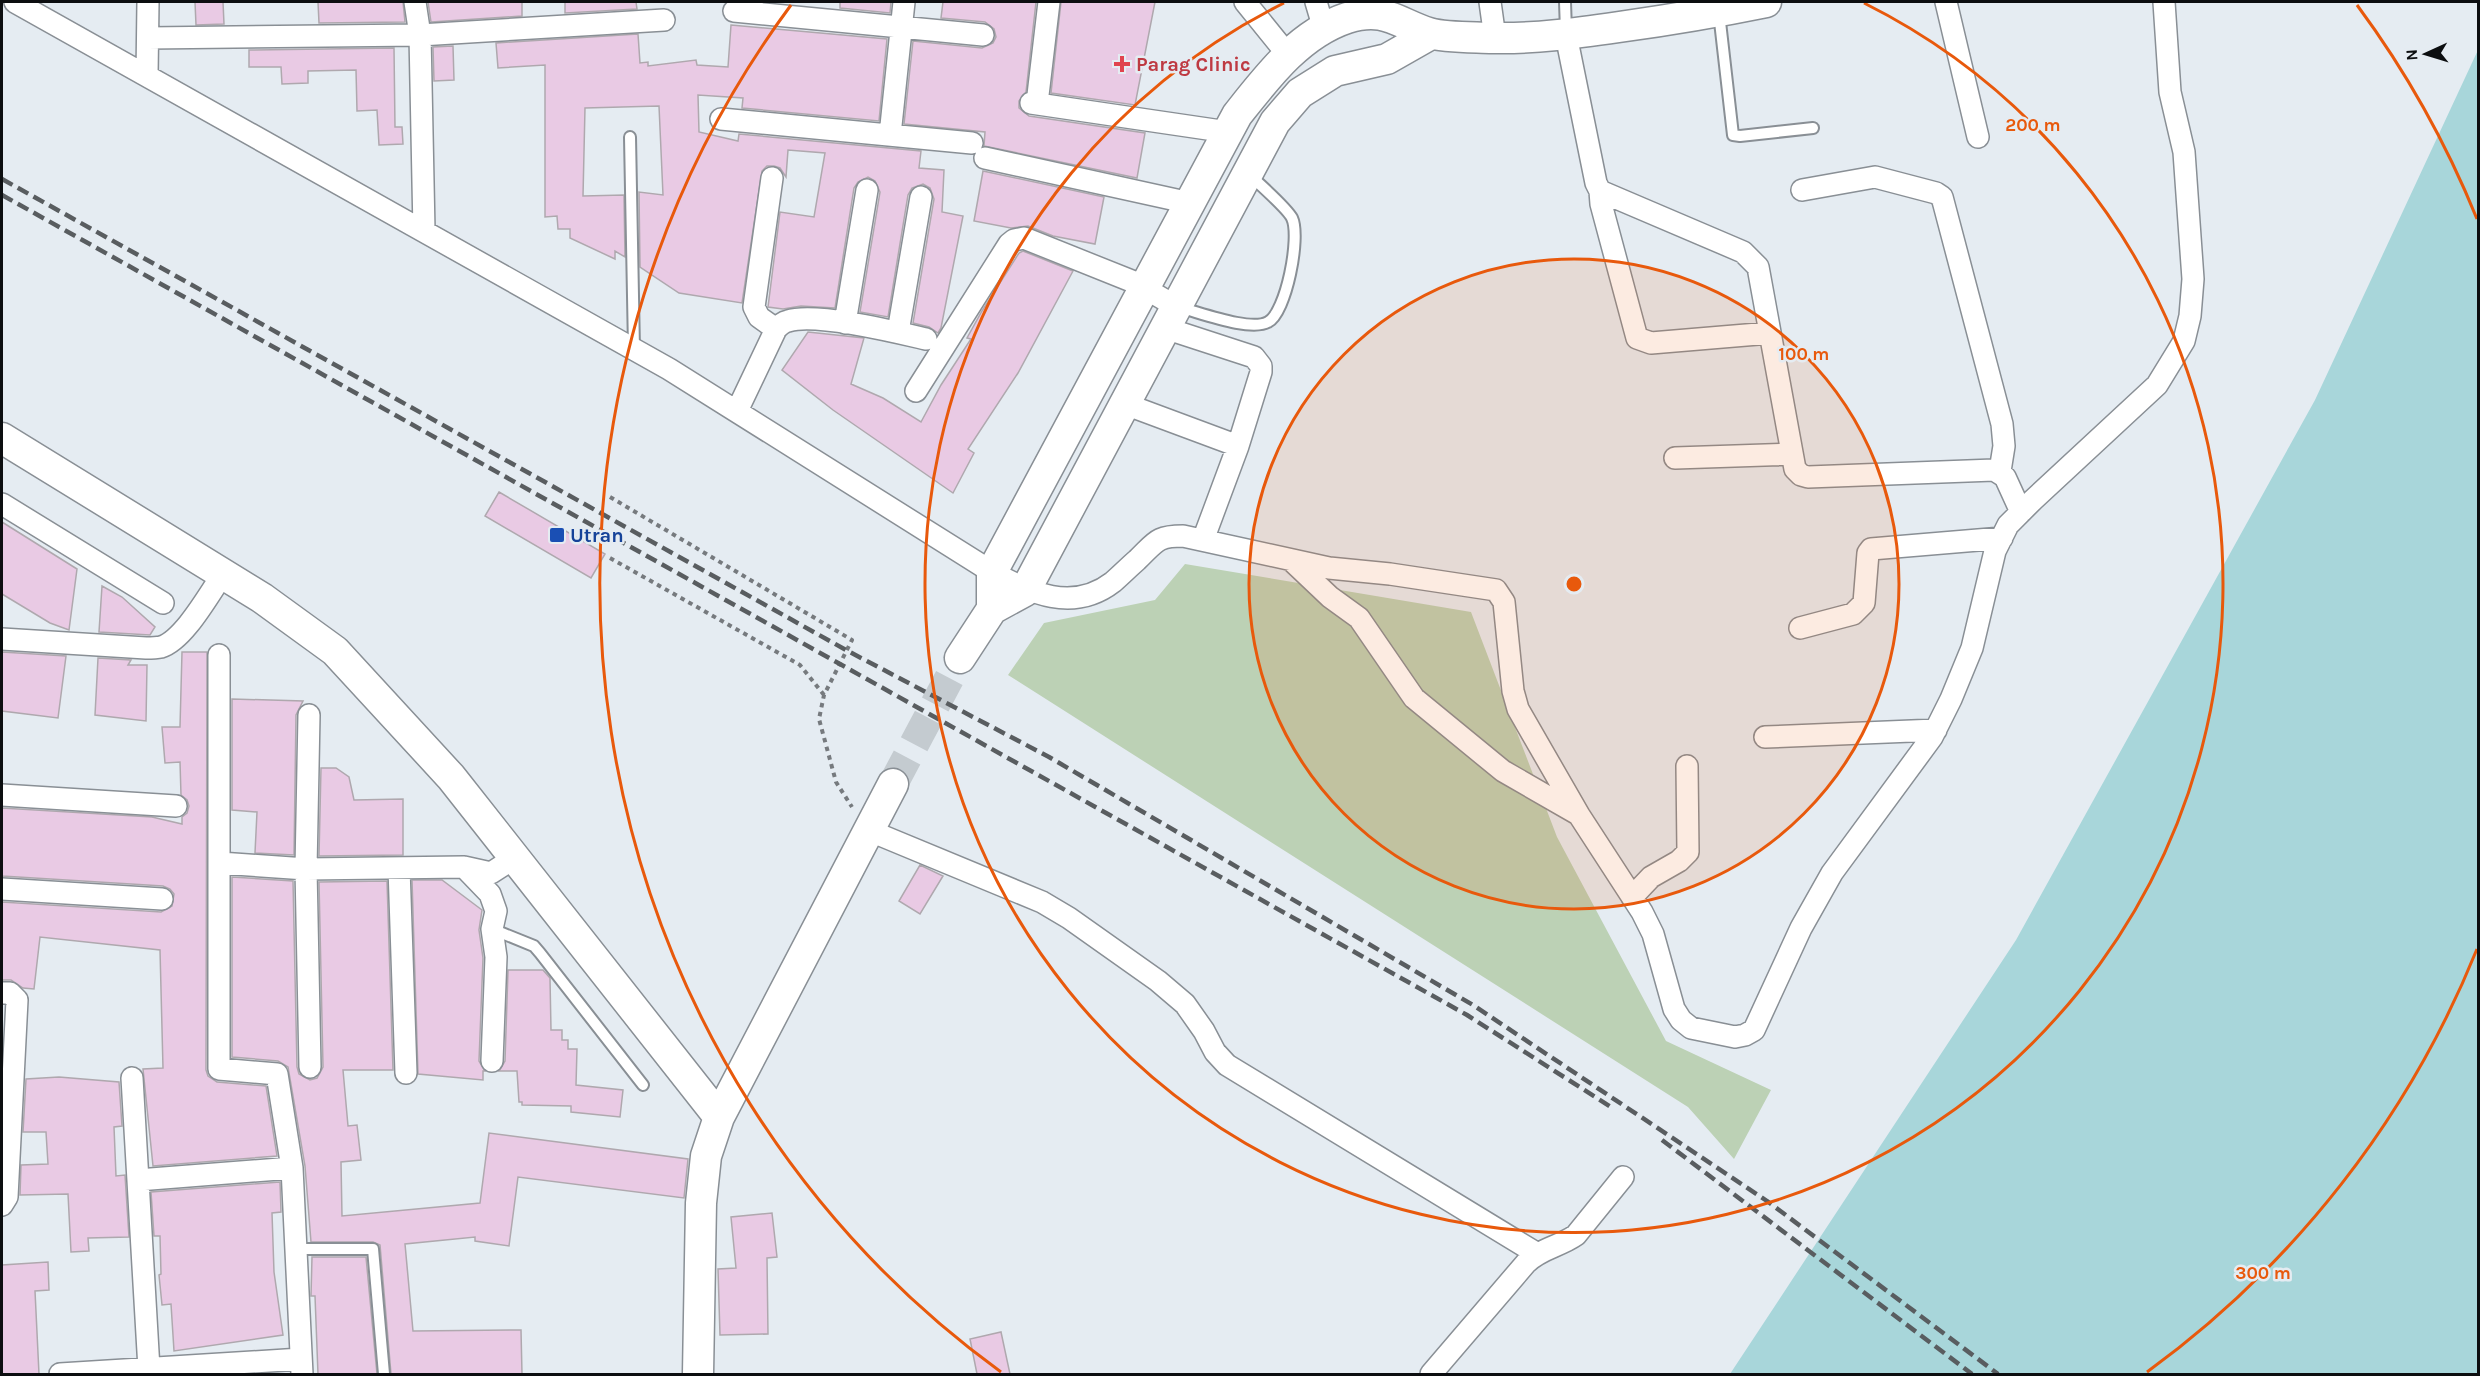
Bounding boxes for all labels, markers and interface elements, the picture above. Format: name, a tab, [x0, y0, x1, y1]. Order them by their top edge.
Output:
north arrow	[2396, 24, 2456, 84]
text: N	[2402, 49, 2421, 61]
place label: Parag Clinic	[1136, 53, 1251, 76]
marker: Parag Clinic	[1113, 55, 1131, 73]
text: 200 m	[2005, 114, 2061, 136]
text: 100 m	[1779, 343, 1829, 365]
place label: Utran	[570, 524, 624, 547]
marker: Utran	[548, 526, 566, 544]
centre of rings	[1564, 574, 1584, 594]
text: 300 m	[2235, 1262, 2291, 1284]

